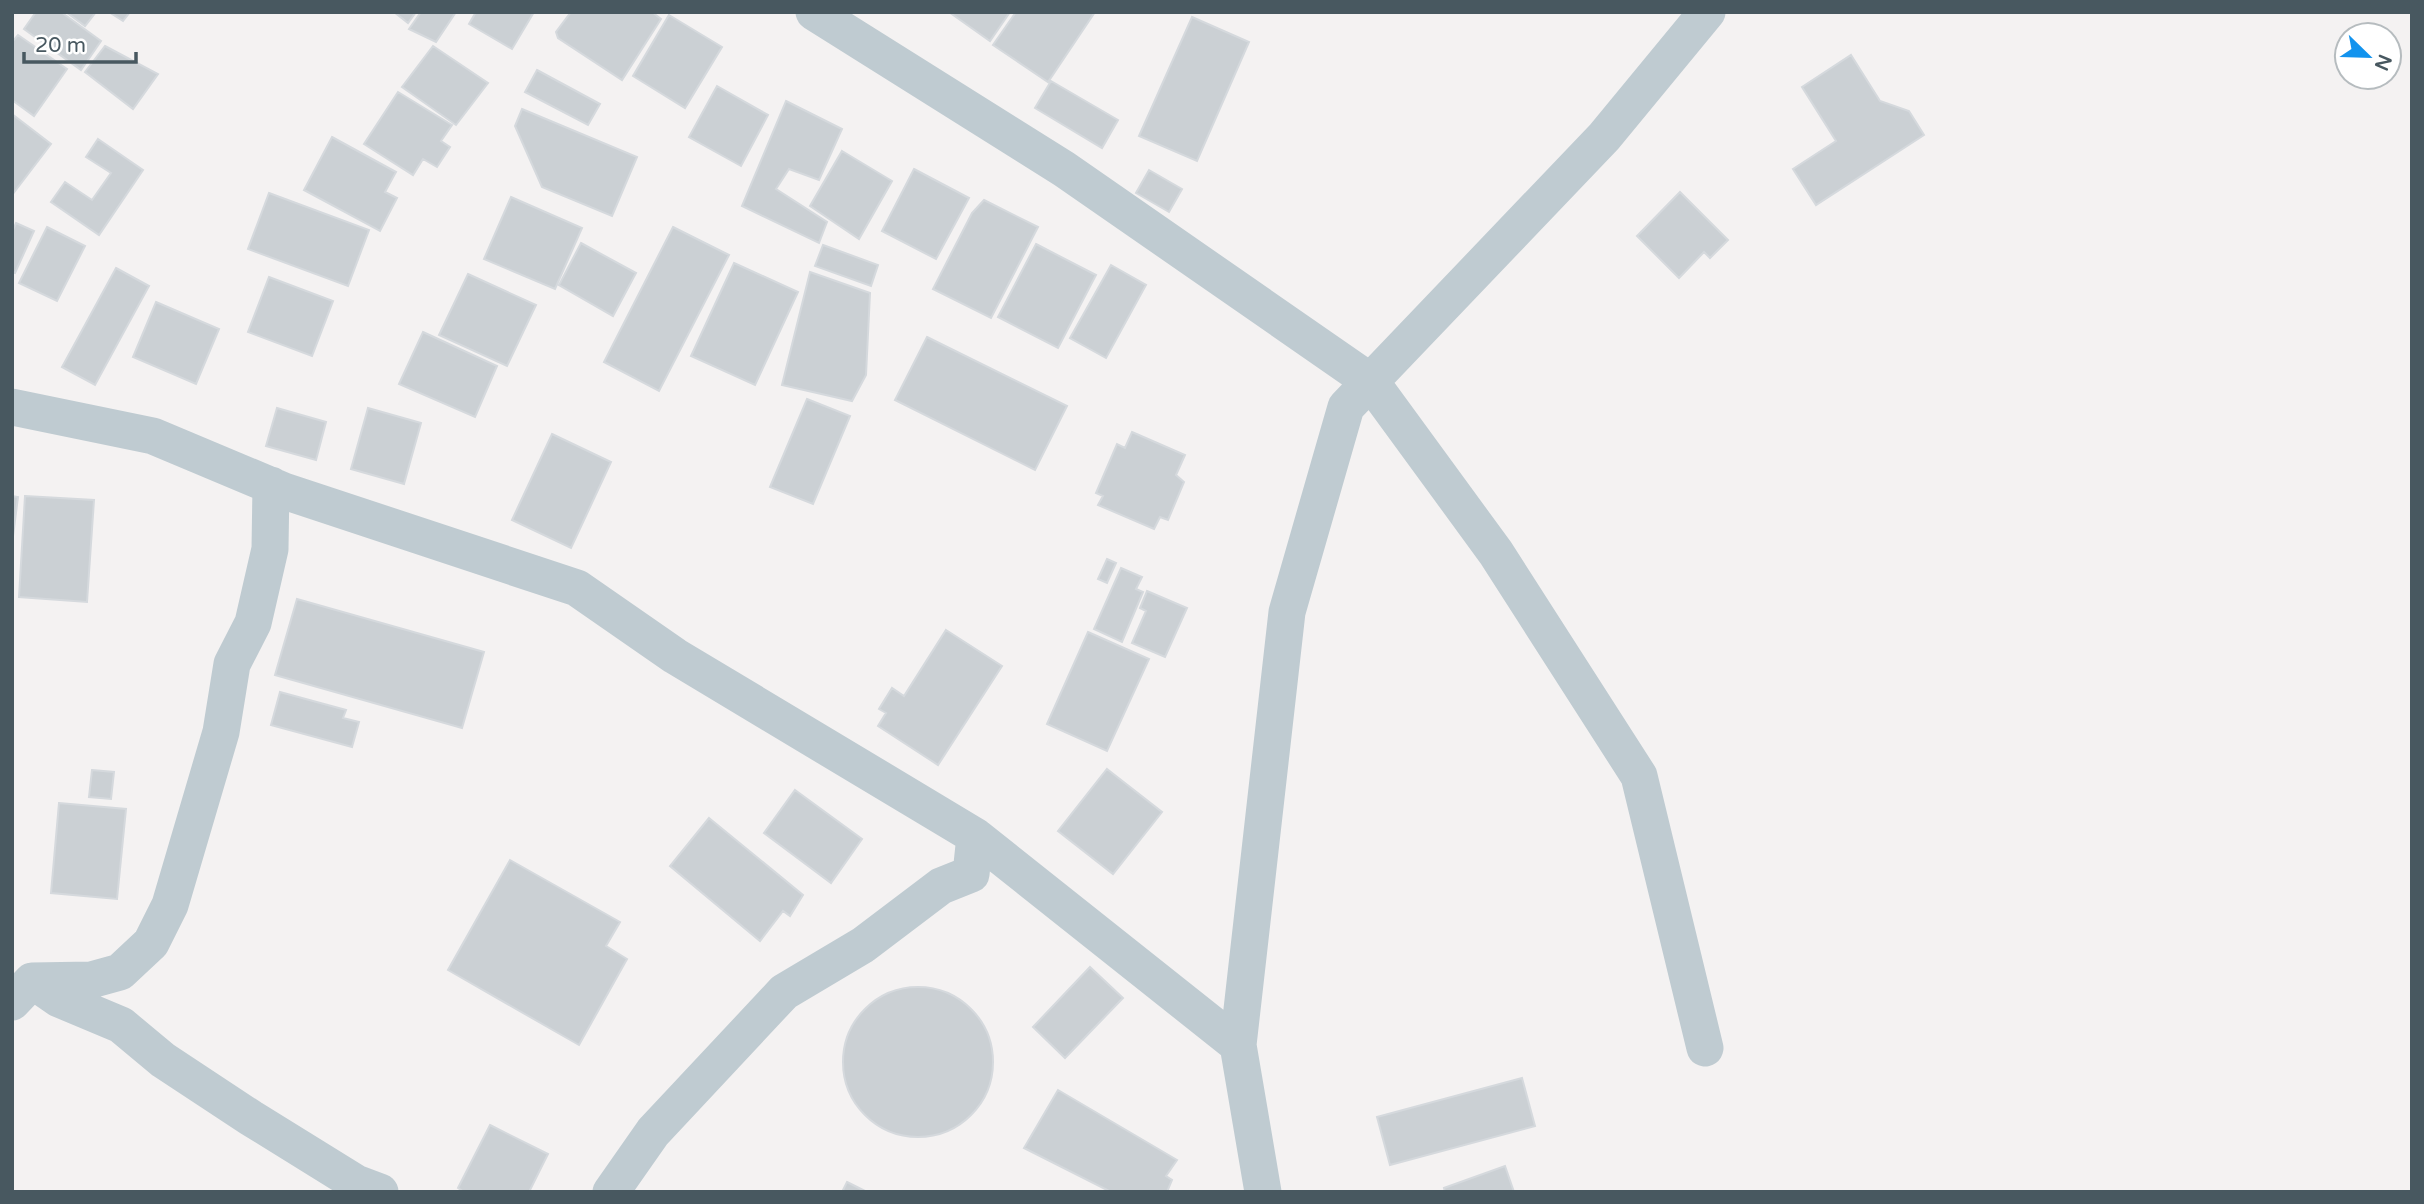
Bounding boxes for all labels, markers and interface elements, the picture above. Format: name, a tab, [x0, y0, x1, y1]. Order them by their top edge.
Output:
scale bar	[24, 21, 136, 65]
north arrow	[2333, 21, 2403, 91]
text: 20 m	[35, 33, 86, 58]
text: N	[2370, 51, 2396, 74]

